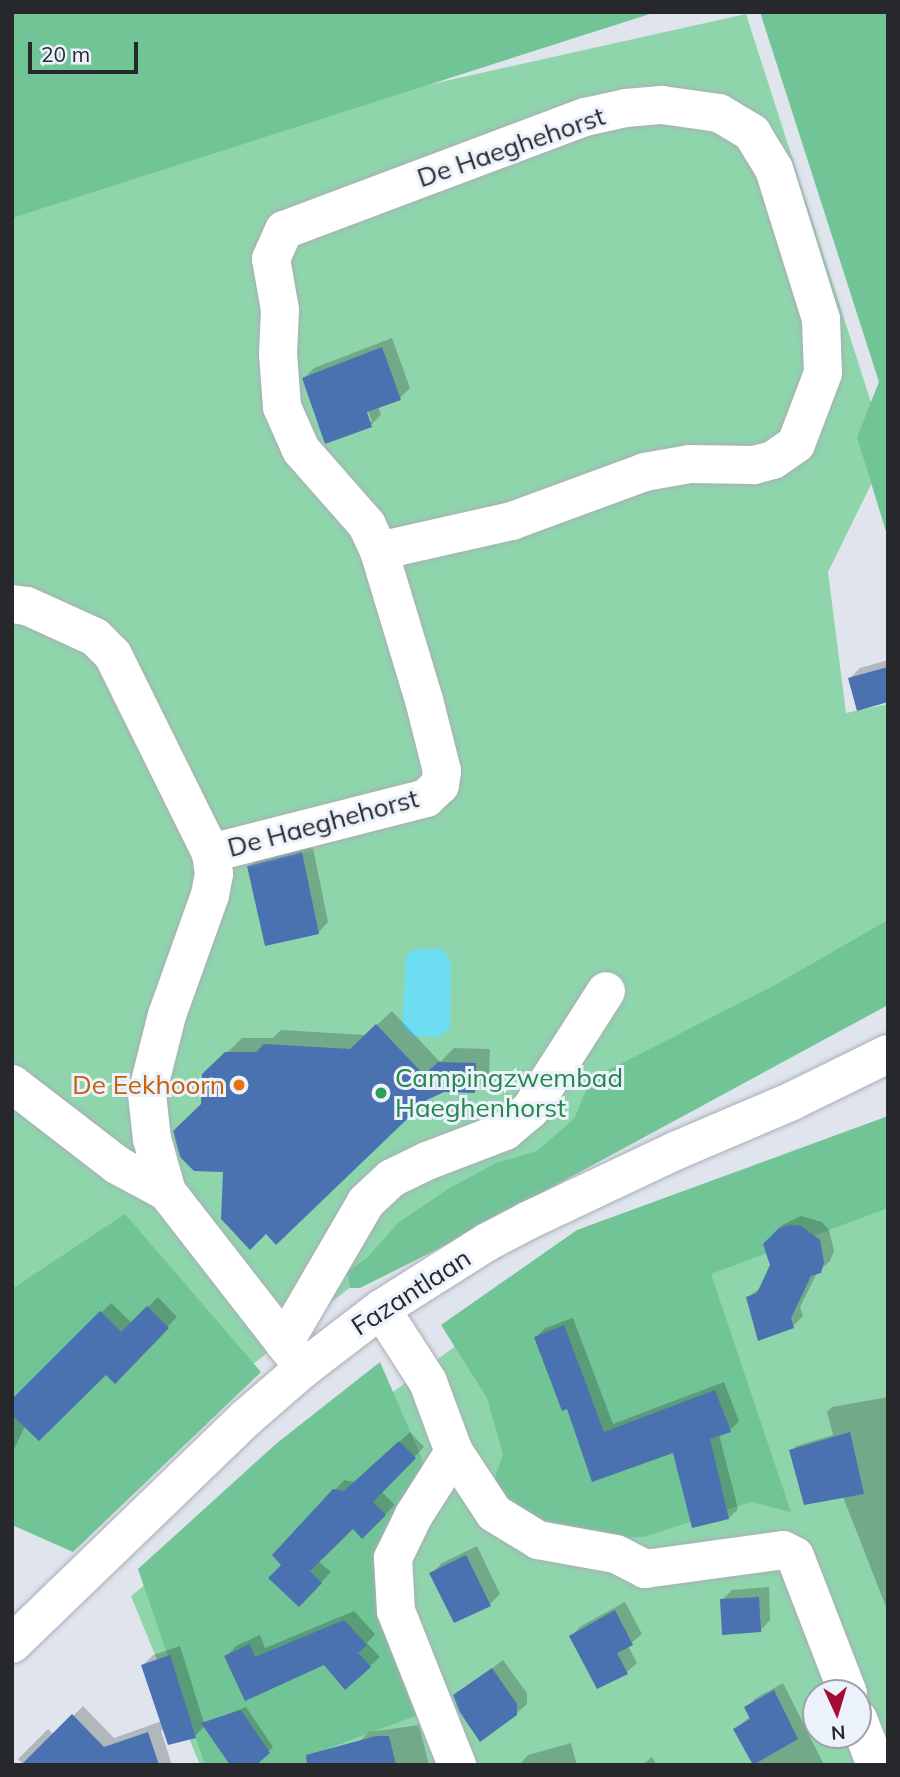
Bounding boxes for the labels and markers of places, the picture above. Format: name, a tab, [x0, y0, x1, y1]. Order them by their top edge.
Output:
place label: Campingzwembad Haeghenhorst	[395, 1062, 623, 1124]
place label: De Eekhoorn	[72, 1069, 225, 1101]
marker: De Eekhoorn	[231, 1077, 247, 1093]
marker: Campingzwembad Haeghenhorst	[373, 1085, 389, 1101]

